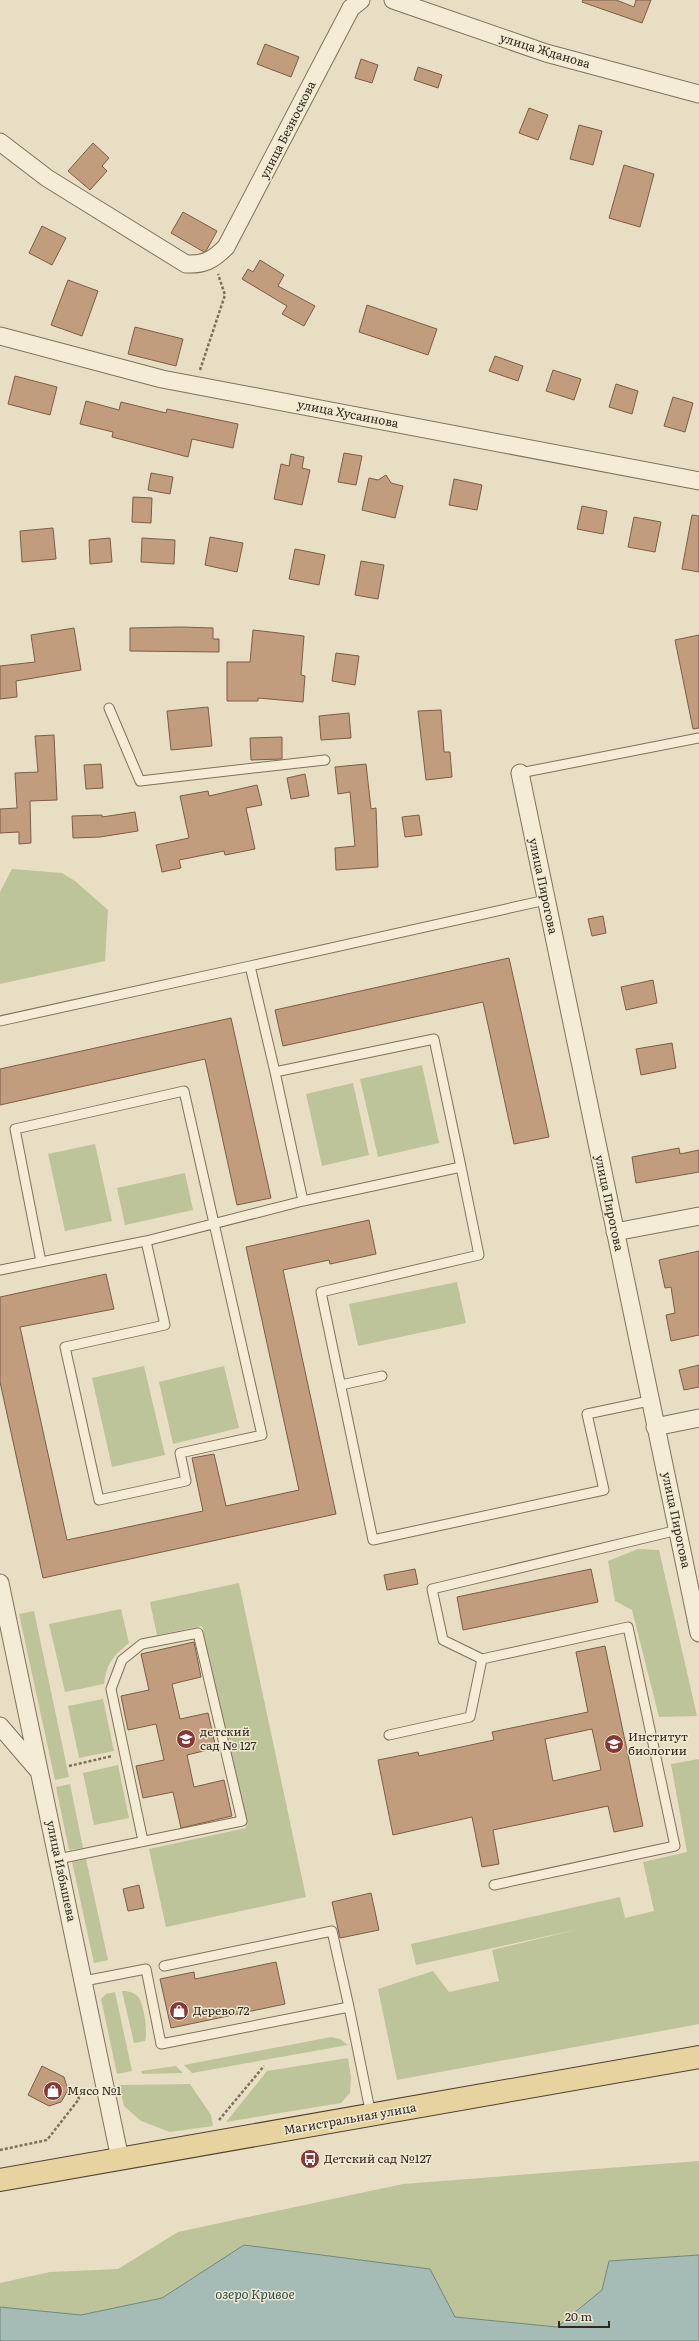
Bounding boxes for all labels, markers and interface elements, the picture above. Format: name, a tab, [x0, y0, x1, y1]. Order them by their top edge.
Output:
street label: улица Жданова	[498, 28, 593, 72]
street label: улица Безноскова	[255, 77, 320, 182]
street label: улица Хусаинова	[296, 394, 401, 432]
street label: улица Пирогова	[525, 836, 563, 936]
street label: улица Пирогова	[591, 1153, 629, 1253]
street label: улица Пирогова	[658, 1470, 696, 1570]
place label: детский сад № 127	[200, 1722, 257, 1754]
place label: Институт биологии	[628, 1727, 688, 1759]
school or university icon: детский сад № 127	[175, 1728, 197, 1750]
school or university icon: Институт биологии	[603, 1733, 625, 1755]
street label: улица Избышева	[42, 1819, 82, 1924]
shop icon: Дерево 72	[168, 2000, 190, 2022]
place label: Дерево 72	[193, 2001, 250, 2019]
shop icon: Мясо №1	[42, 2080, 64, 2102]
place label: Мясо №1	[67, 2081, 122, 2099]
street label: Магистральная улица	[282, 2097, 418, 2139]
bus stop icon: Детский сад №127	[299, 2148, 321, 2170]
place label: Детский сад №127	[324, 2149, 432, 2167]
water label: озеро Кривое	[215, 2284, 295, 2303]
scale bar	[559, 2303, 609, 2329]
text: 20 m	[565, 2307, 592, 2325]

